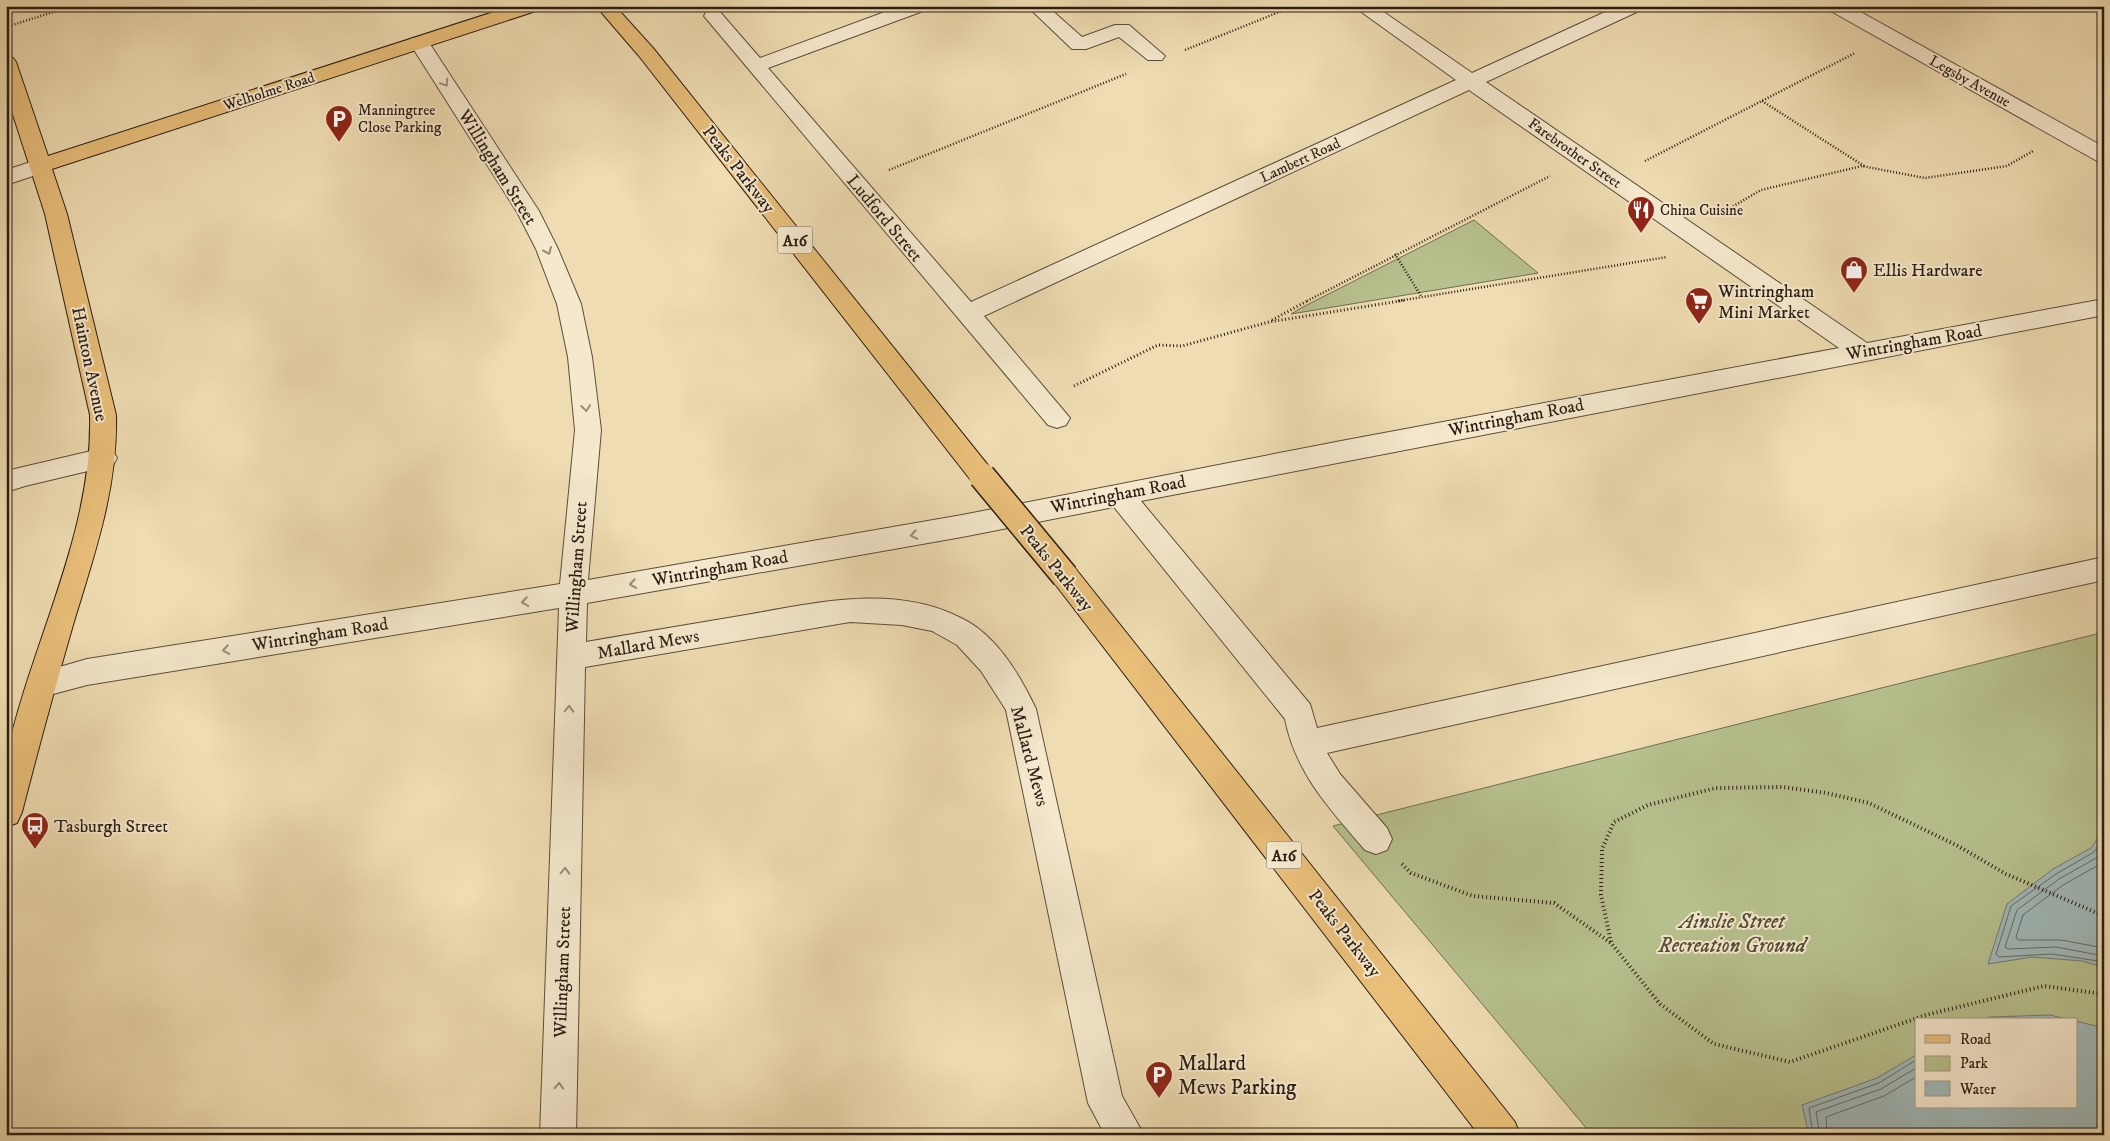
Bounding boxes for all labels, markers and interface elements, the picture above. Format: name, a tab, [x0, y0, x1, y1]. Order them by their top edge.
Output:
street label: Legsby Avenue	[1926, 51, 2014, 112]
street label: Welholme Road	[220, 68, 318, 116]
one-way arrow	[439, 77, 448, 87]
place label: Manningtree Close Parking	[358, 101, 442, 137]
parking icon: Manningtree Close Parking	[324, 104, 354, 143]
street label: Willingham Street	[452, 105, 542, 229]
street label: Farebrother Street	[1524, 114, 1625, 193]
street label: Peaks Parkway	[697, 121, 780, 218]
street label: Lambert Road	[1257, 133, 1344, 187]
street label: Ludford Street	[841, 171, 927, 267]
restaurant icon: China Cuisine	[1626, 195, 1656, 234]
place label: China Cuisine	[1660, 201, 1743, 220]
road number: A16	[778, 226, 812, 254]
one-way arrow	[542, 246, 553, 255]
shop icon: Ellis Hardware	[1839, 255, 1869, 294]
place label: Ellis Hardware	[1873, 260, 1983, 282]
place label: Wintringham Mini Market	[1717, 281, 1814, 324]
supermarket icon: Wintringham Mini Market	[1684, 286, 1714, 325]
street label: Hainton Avenue	[66, 305, 112, 423]
street label: Wintringham Road	[1844, 320, 1984, 366]
street label: Wintringham Road	[1446, 394, 1586, 442]
one-way arrow	[580, 405, 591, 413]
street label: Wintringham Road	[1048, 471, 1188, 519]
street label: Willingham Street	[561, 500, 593, 635]
street label: Peaks Parkway	[1015, 521, 1098, 617]
one-way arrow	[909, 529, 918, 539]
street label: Wintringham Road	[650, 546, 790, 592]
one-way arrow	[628, 578, 637, 588]
one-way arrow	[520, 596, 528, 607]
street label: Wintringham Road	[250, 613, 390, 657]
street label: Mallard Mews	[595, 625, 701, 665]
one-way arrow	[221, 644, 230, 654]
one-way arrow	[564, 704, 575, 712]
street label: Mallard Mews	[1005, 704, 1053, 809]
bus stop icon: Tasburgh Street	[20, 811, 50, 850]
place label: Tasburgh Street	[54, 816, 168, 838]
road number: A16	[1266, 842, 1302, 868]
one-way arrow	[560, 867, 570, 874]
street label: Peaks Parkway	[1303, 885, 1386, 982]
street label: Willingham Street	[550, 906, 576, 1039]
park label: Ainslie Street Recreation Ground	[1657, 909, 1809, 959]
legend	[1915, 1018, 2078, 1108]
text: Road	[1960, 1030, 1992, 1049]
place label: Mallard Mews Parking	[1178, 1051, 1297, 1101]
text: Park	[1960, 1054, 1989, 1073]
parking icon: Mallard Mews Parking	[1144, 1060, 1174, 1099]
text: Water	[1959, 1080, 1996, 1099]
one-way arrow	[554, 1082, 565, 1090]

